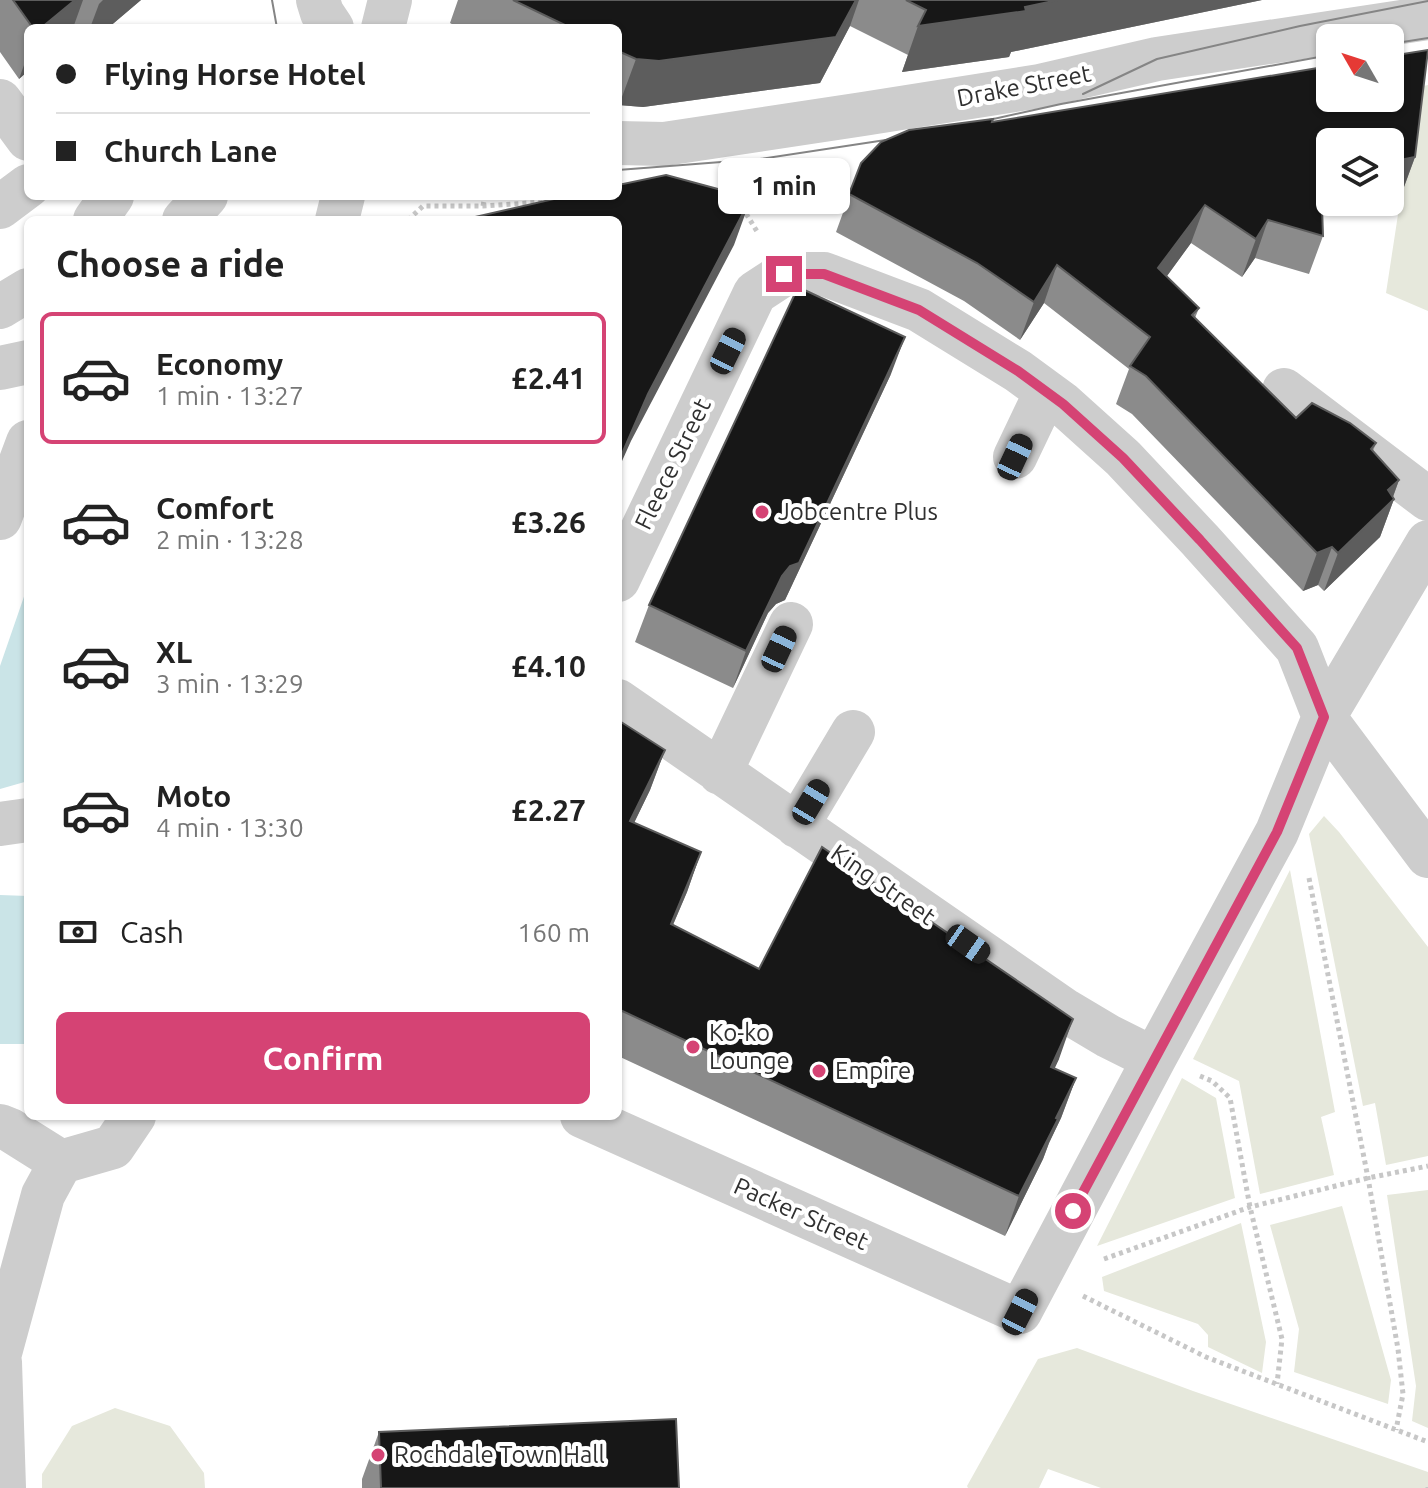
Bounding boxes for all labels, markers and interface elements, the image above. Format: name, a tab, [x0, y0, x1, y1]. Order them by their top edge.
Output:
north arrow	[1316, 24, 1404, 112]
map controls	[1316, 24, 1404, 216]
text: Flying Horse Hotel	[104, 57, 366, 91]
street label: Drake Street	[955, 59, 1094, 112]
button: layers	[1316, 128, 1404, 216]
text: Church Lane	[104, 134, 278, 168]
callout: 1 min	[718, 158, 850, 214]
text: 1 min	[751, 171, 817, 200]
text: Choose a ride	[56, 243, 285, 284]
route end	[766, 256, 802, 292]
car	[707, 324, 749, 378]
icon: car	[60, 342, 132, 414]
text: Economy	[156, 347, 283, 381]
text: £2.41	[511, 361, 586, 395]
text: 1 min · 13:27	[156, 381, 304, 410]
street label: Fleece Street	[629, 393, 716, 534]
car	[994, 430, 1036, 484]
icon: car	[60, 486, 132, 558]
text: Comfort	[156, 491, 274, 525]
place label: Jobcentre Plus	[778, 498, 938, 525]
marker: Jobcentre Plus	[753, 503, 771, 521]
text: £3.26	[511, 505, 586, 539]
text: 2 min · 13:28	[156, 525, 304, 554]
car	[758, 622, 800, 676]
icon: car	[60, 630, 132, 702]
text: XL	[156, 635, 192, 669]
text: £4.10	[511, 649, 586, 683]
text: 3 min · 13:29	[156, 669, 304, 698]
icon: car	[60, 774, 132, 846]
car	[788, 775, 834, 829]
text: Moto	[156, 779, 231, 813]
text: £2.27	[511, 793, 586, 827]
text: 4 min · 13:30	[156, 813, 304, 842]
street label: King Street	[826, 839, 941, 931]
icon: cash	[56, 910, 100, 954]
text: Cash	[120, 915, 184, 949]
text: 160 m	[518, 918, 590, 947]
car	[941, 920, 995, 968]
button: Confirm	[56, 1012, 590, 1104]
place label: Ko-ko Lounge	[709, 1019, 790, 1074]
marker: Ko-ko Lounge	[684, 1038, 702, 1056]
place label: Empire	[835, 1057, 911, 1084]
marker: Empire	[810, 1062, 828, 1080]
street label: Packer Street	[730, 1172, 873, 1255]
route start	[1055, 1193, 1091, 1229]
car	[998, 1285, 1042, 1339]
place label: Rochdale Town Hall	[394, 1441, 605, 1468]
marker: Rochdale Town Hall	[369, 1446, 387, 1464]

